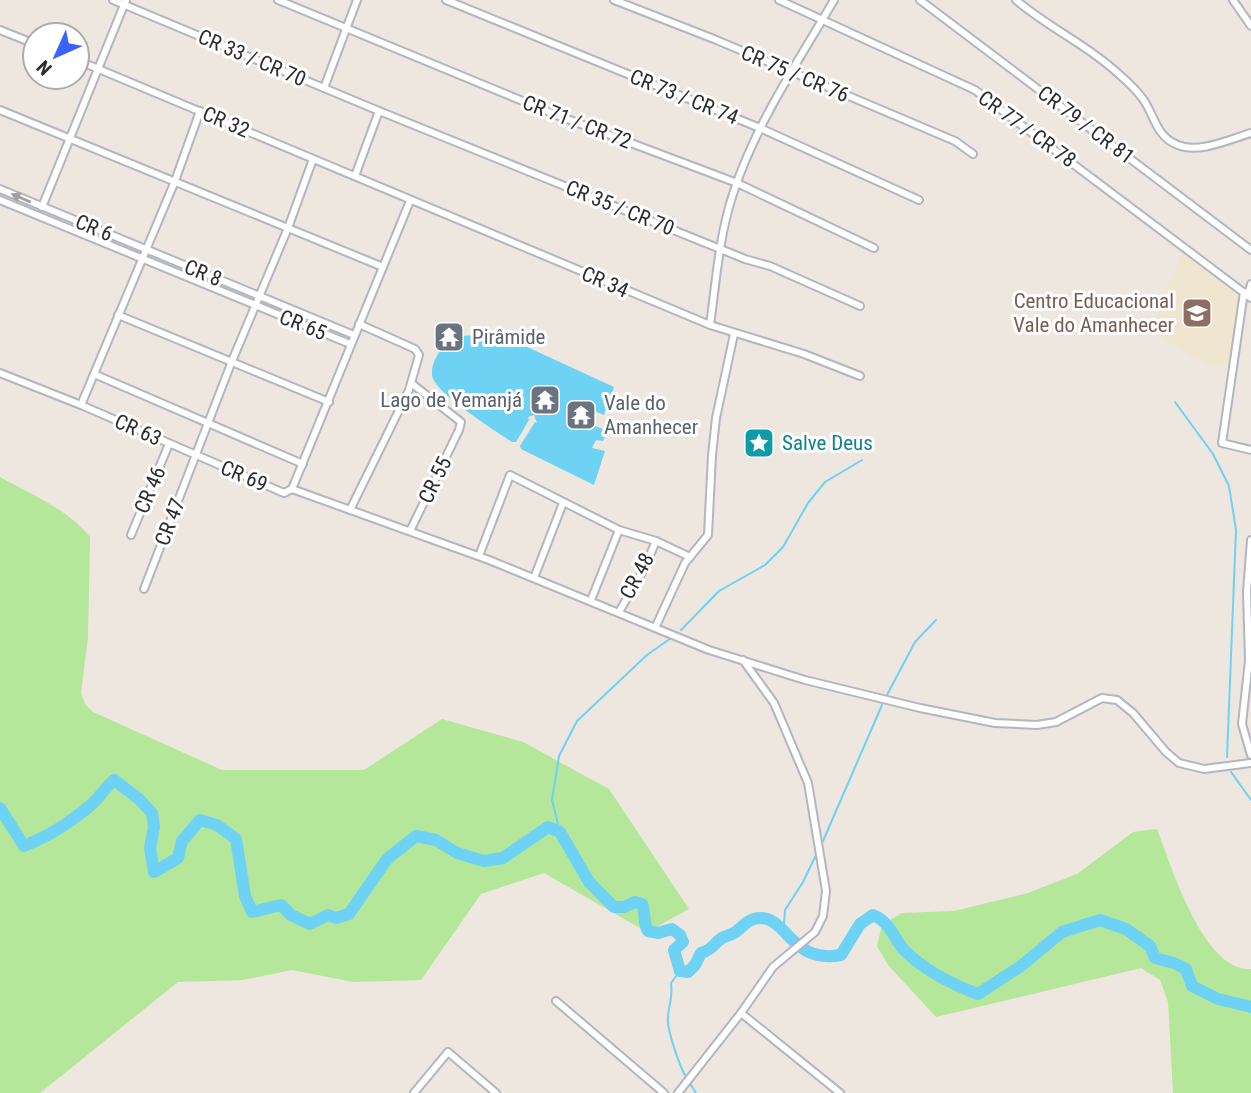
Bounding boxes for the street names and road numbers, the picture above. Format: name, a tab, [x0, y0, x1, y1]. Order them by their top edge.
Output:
street label: CR 33 / CR 70	[195, 25, 309, 91]
street label: CR 75 / CR 76	[738, 41, 852, 107]
street label: CR 73 / CR 74	[626, 64, 742, 130]
street label: CR 79 / CR 81	[1033, 81, 1139, 169]
street label: CR 77 / CR 78	[974, 86, 1080, 172]
street label: CR 71 / CR 72	[519, 90, 635, 154]
street label: CR 32	[199, 101, 253, 143]
street label: CR 35 / CR 70	[562, 175, 678, 241]
street label: CR 6	[72, 209, 116, 247]
street label: CR 8	[181, 255, 225, 291]
street label: CR 34	[578, 261, 632, 303]
street label: CR 65	[276, 305, 330, 345]
street label: CR 63	[111, 409, 165, 451]
street label: CR 55	[414, 453, 456, 507]
street label: CR 69	[217, 455, 271, 497]
street label: CR 46	[129, 463, 171, 517]
street label: CR 47	[150, 495, 190, 549]
street label: CR 48	[615, 549, 659, 603]

